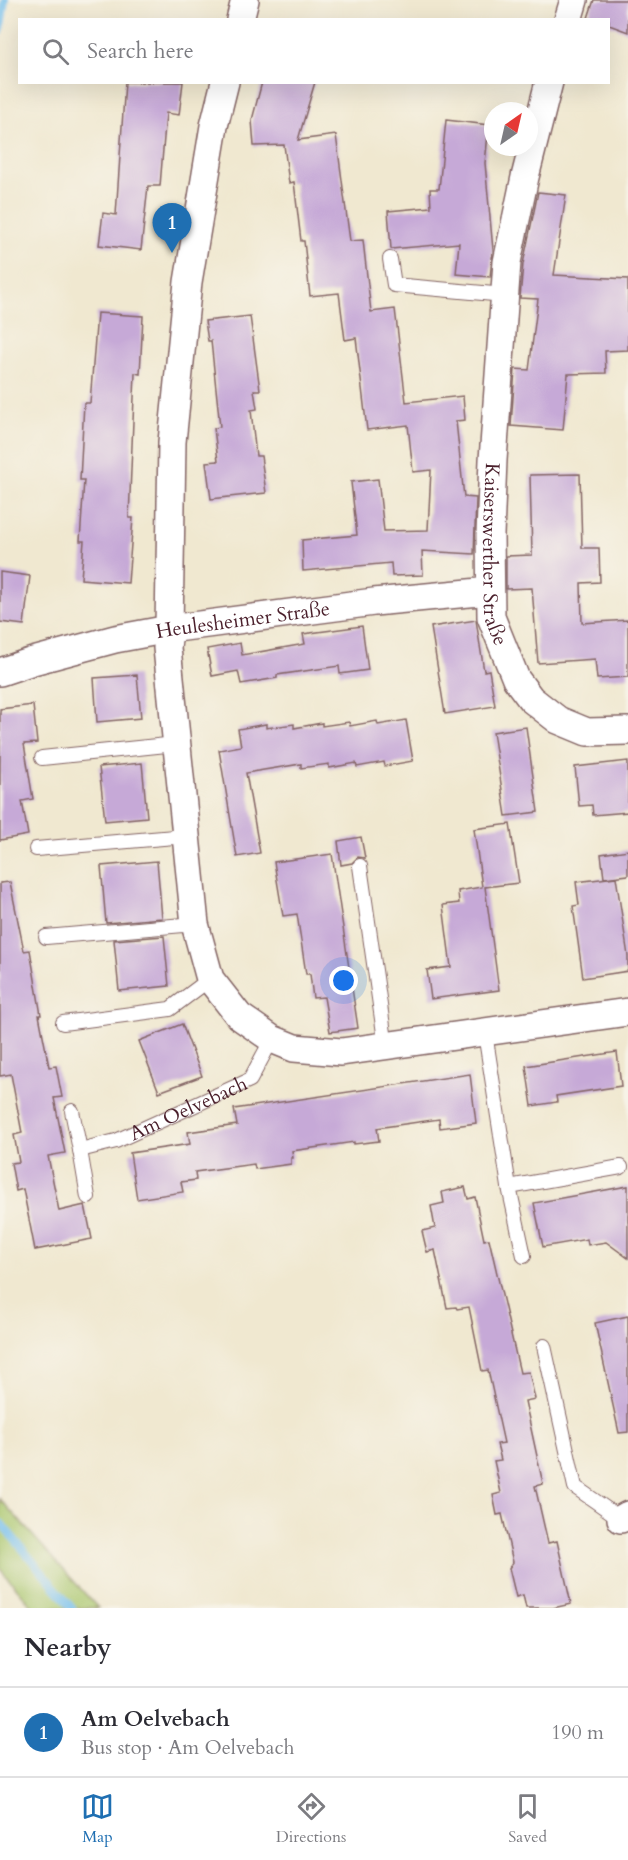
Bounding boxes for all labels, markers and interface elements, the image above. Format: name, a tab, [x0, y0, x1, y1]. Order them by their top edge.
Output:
search box	[18, 18, 610, 84]
icon: search	[39, 35, 72, 68]
text: Search here	[87, 36, 194, 66]
north arrow	[484, 102, 538, 156]
pin: 1	[152, 204, 192, 253]
street label: Kaiserswerther Straße	[476, 462, 514, 650]
street label: Heulesheimer Straße	[154, 595, 332, 645]
your location	[329, 966, 358, 995]
street label: Am Oelvebach	[125, 1070, 252, 1147]
text: Nearby	[24, 1630, 112, 1665]
text: Am Oelvebach	[81, 1704, 230, 1734]
text: 1	[38, 1719, 49, 1746]
text: 190 m	[551, 1719, 604, 1746]
text: Bus stop · Am Oelvebach	[81, 1734, 295, 1761]
tab: Map	[81, 1790, 114, 1848]
tab: Directions	[276, 1790, 346, 1848]
tab: Saved	[508, 1790, 547, 1848]

